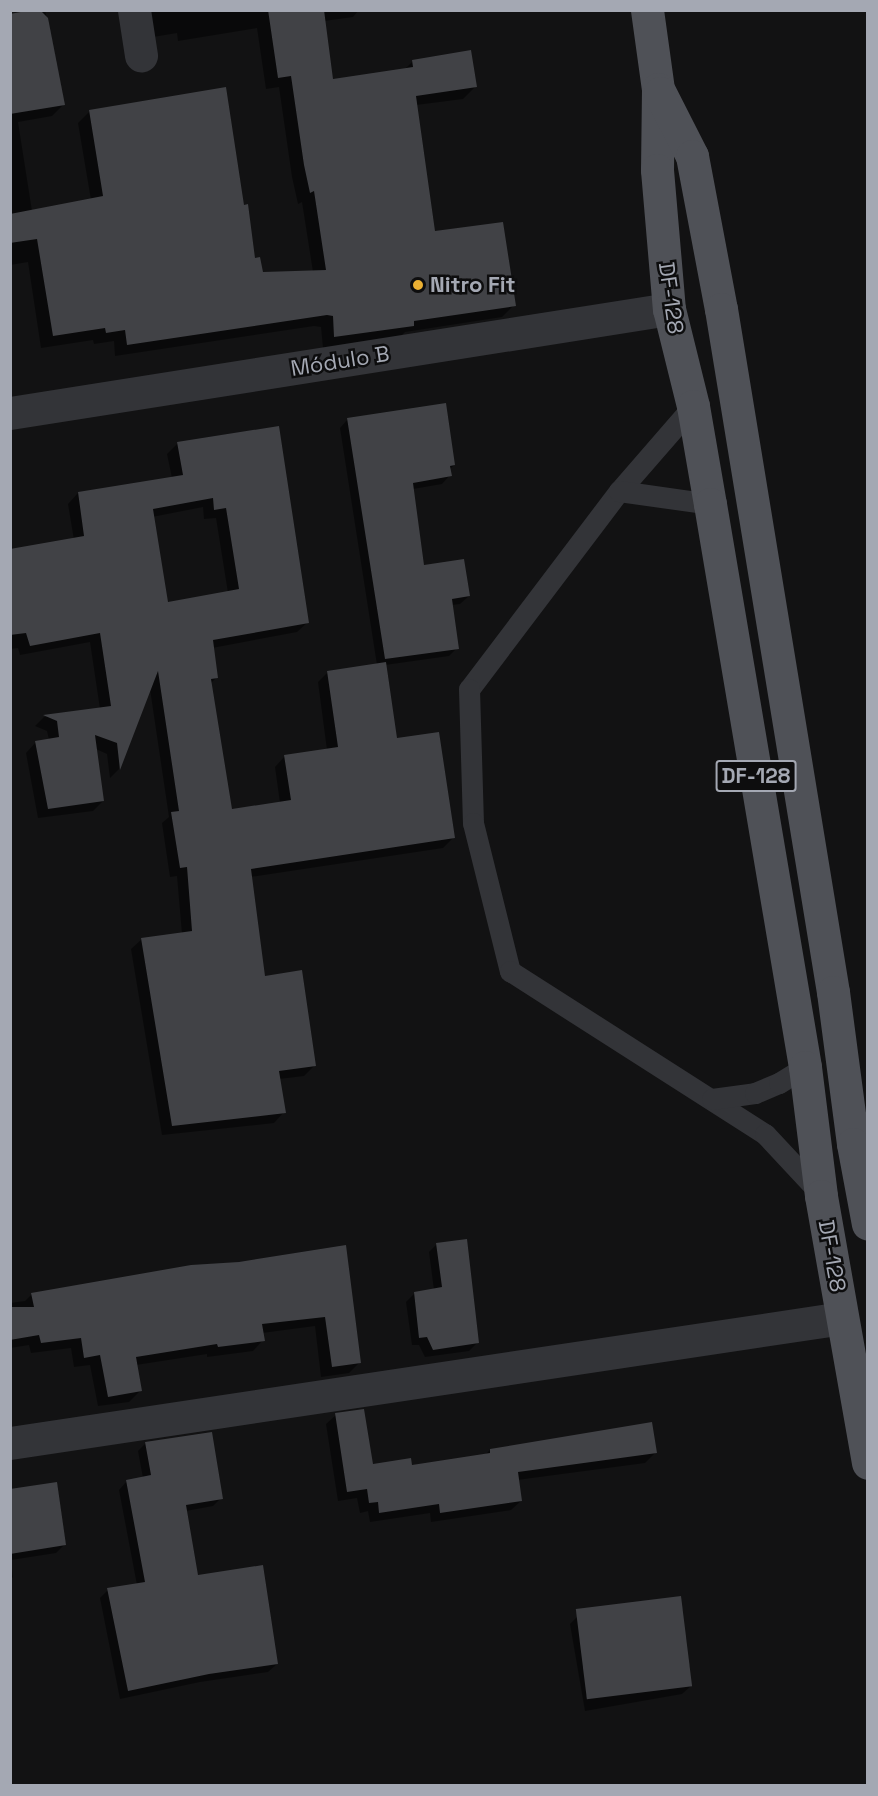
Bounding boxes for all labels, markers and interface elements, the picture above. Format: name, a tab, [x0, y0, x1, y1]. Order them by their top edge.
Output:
street label: DF-128	[653, 260, 689, 336]
place label: Nitro Fit	[430, 272, 516, 298]
marker: Nitro Fit	[411, 278, 425, 292]
street label: Módulo B	[289, 340, 391, 382]
road number: DF-128	[716, 758, 796, 794]
street label: DF-128	[813, 1218, 851, 1294]

